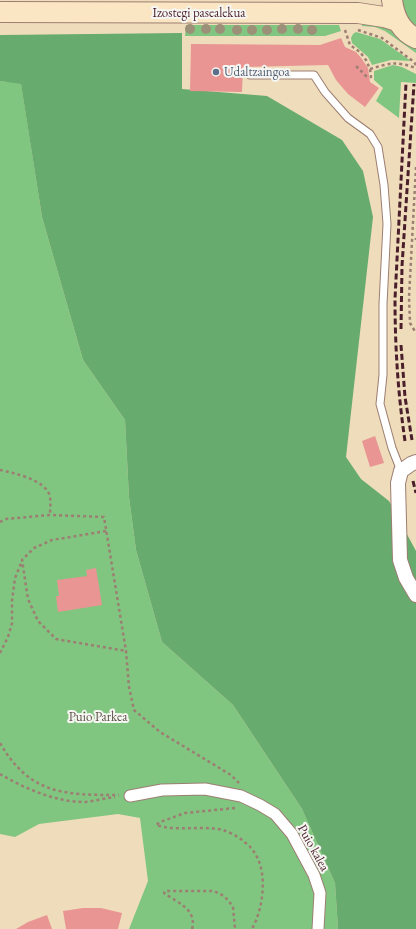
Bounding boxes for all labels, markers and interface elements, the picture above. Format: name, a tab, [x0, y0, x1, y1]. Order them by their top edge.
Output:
street label: Izostegi pasealekua	[152, 5, 246, 21]
place label: Udaltzaingoa	[224, 64, 290, 80]
marker: Udaltzaingoa	[211, 67, 221, 77]
park label: Puio Parkea	[69, 709, 127, 725]
street label: Puio kalea	[294, 822, 332, 874]

